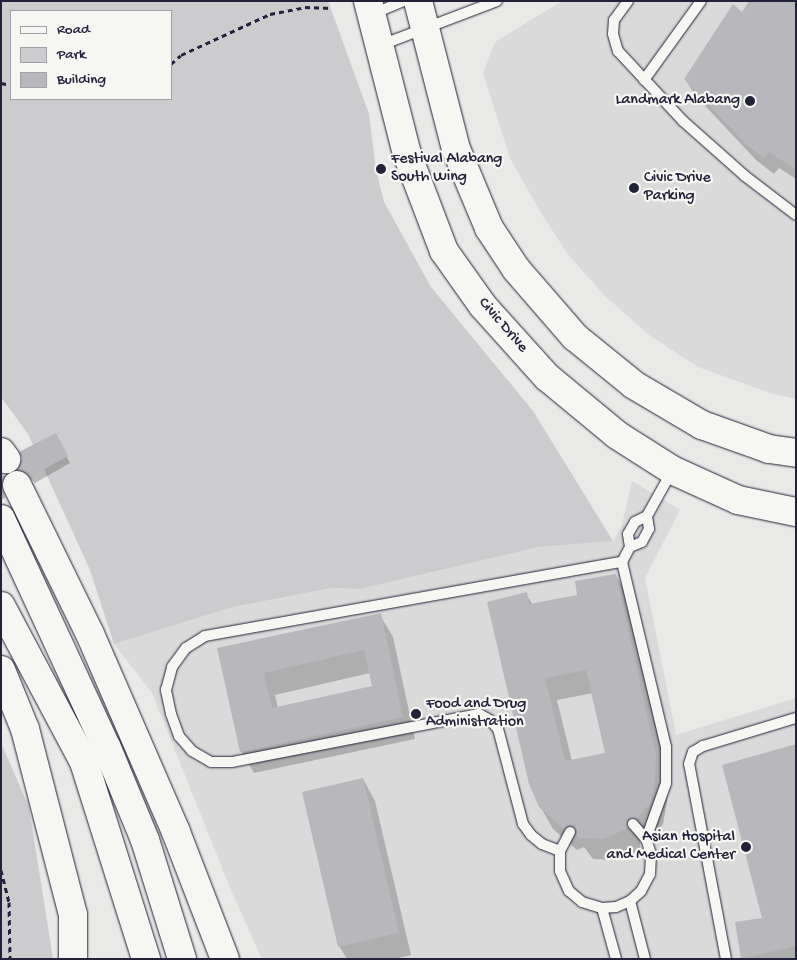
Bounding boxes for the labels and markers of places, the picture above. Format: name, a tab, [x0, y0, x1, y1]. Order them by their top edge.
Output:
place label: Landmark Alabang	[616, 91, 740, 111]
marker: Landmark Alabang	[744, 95, 756, 107]
place label: Festival Alabang South Wing	[391, 150, 502, 188]
marker: Festival Alabang South Wing	[375, 163, 387, 175]
place label: Civic Drive Parking	[644, 169, 711, 207]
marker: Civic Drive Parking	[628, 182, 640, 194]
place label: Food and Drug Administration	[426, 695, 526, 733]
marker: Food and Drug Administration	[410, 708, 422, 720]
place label: Asian Hospital and Medical Center	[607, 828, 735, 866]
marker: Asian Hospital and Medical Center	[739, 840, 753, 854]

